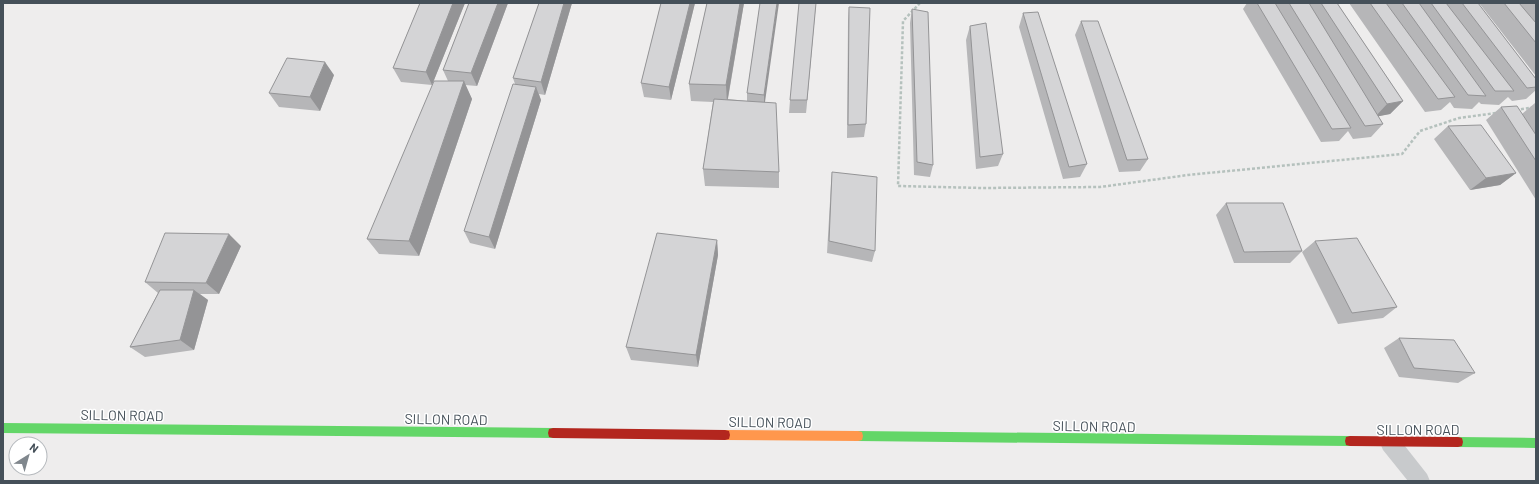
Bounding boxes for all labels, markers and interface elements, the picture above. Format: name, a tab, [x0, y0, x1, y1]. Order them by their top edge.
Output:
street label: SILLON ROAD	[80, 406, 164, 424]
street label: SILLON ROAD	[404, 410, 488, 428]
street label: SILLON ROAD	[728, 413, 812, 431]
street label: SILLON ROAD	[1052, 417, 1136, 435]
street label: SILLON ROAD	[1376, 421, 1460, 438]
north arrow	[8, 436, 48, 476]
text: N	[27, 440, 41, 455]

